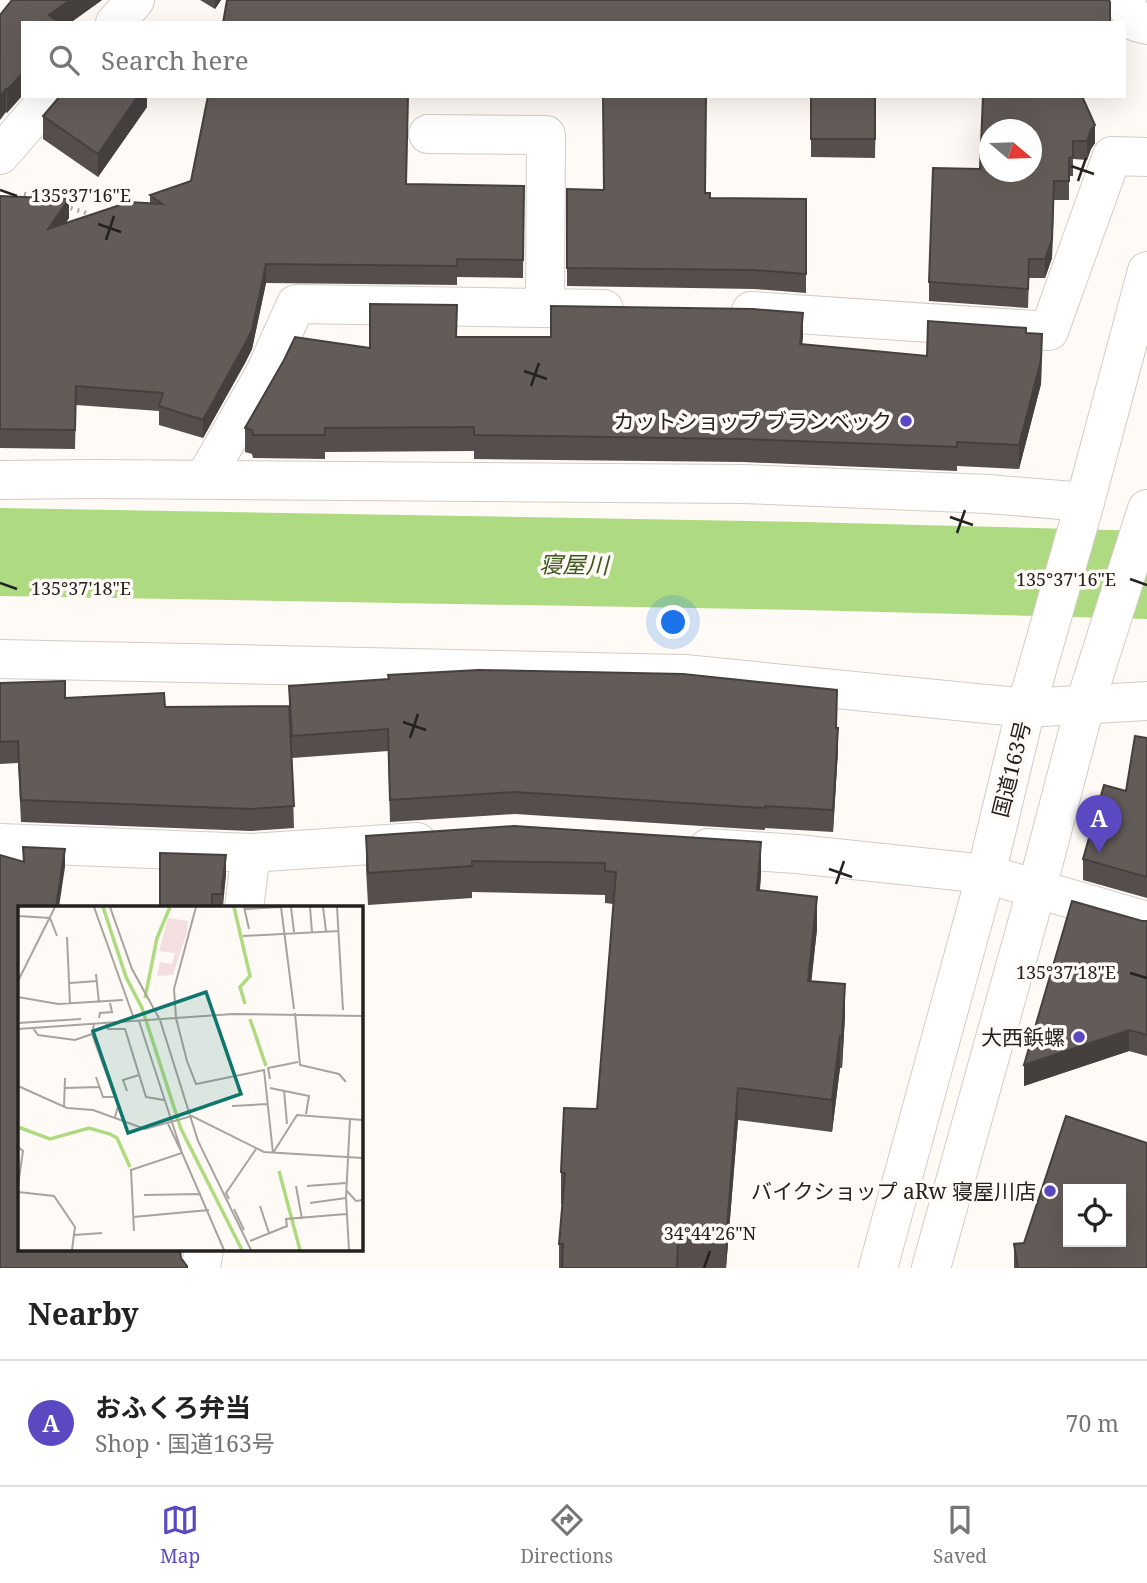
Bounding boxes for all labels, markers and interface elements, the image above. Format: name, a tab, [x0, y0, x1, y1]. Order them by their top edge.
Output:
search box	[21, 21, 1126, 98]
icon: search	[45, 41, 83, 79]
text: Search here	[101, 42, 249, 78]
north arrow	[979, 119, 1042, 182]
text: 135°37'16"E	[31, 183, 131, 207]
place label: カットショップ ブランベック	[614, 407, 892, 435]
marker: カットショップ ブランベック	[898, 413, 914, 429]
water label: 寝屋川	[539, 547, 612, 581]
text: 135°37'16"E	[1016, 567, 1116, 591]
text: 135°37'18"E	[31, 576, 131, 600]
your location	[656, 605, 690, 639]
street label: 国道163号	[986, 718, 1036, 820]
pin: A	[1076, 795, 1122, 853]
inset map	[18, 906, 362, 1250]
text: 135°37'18"E	[1016, 960, 1116, 984]
place label: 大西鋲螺	[981, 1023, 1065, 1051]
marker: 大西鋲螺	[1071, 1029, 1087, 1045]
place label: バイクショップ aRw 寝屋川店	[751, 1177, 1036, 1205]
marker: バイクショップ aRw 寝屋川店	[1042, 1183, 1058, 1199]
map controls	[1063, 1184, 1126, 1247]
button: locate	[1063, 1184, 1126, 1247]
text: 34°44'26"N	[664, 1221, 757, 1245]
text: Nearby	[28, 1293, 139, 1334]
text: おふくろ弁当	[95, 1389, 251, 1425]
text: A	[42, 1407, 60, 1439]
text: 70 m	[1066, 1407, 1119, 1439]
text: Shop · 国道163号	[95, 1427, 275, 1459]
tab: Map	[160, 1501, 200, 1569]
tab: Directions	[520, 1501, 613, 1569]
tab: Saved	[933, 1501, 987, 1569]

